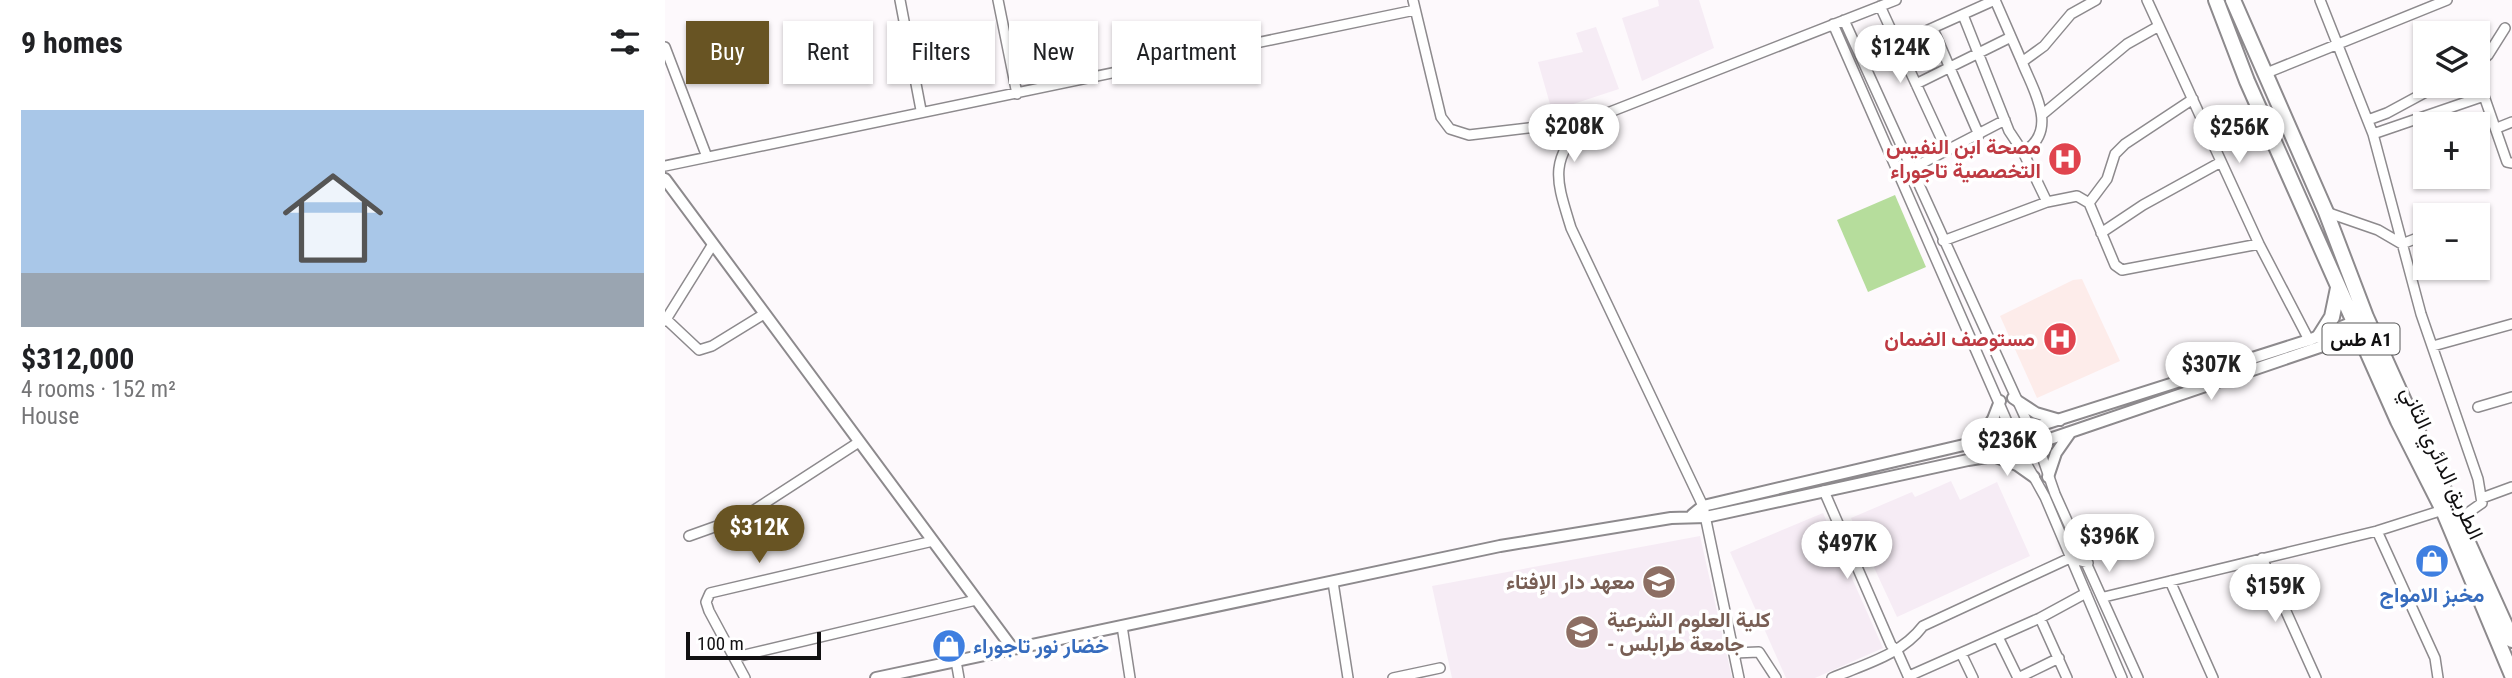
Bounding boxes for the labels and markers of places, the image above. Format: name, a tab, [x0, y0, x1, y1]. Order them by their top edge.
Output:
pin: $124K	[1851, 25, 1949, 85]
pin: $208K	[1525, 104, 1623, 164]
pin: $256K	[2190, 106, 2288, 165]
place label: مصحة ابن النفيس التخصصية تاجوراء	[1886, 135, 2041, 184]
hospital icon: مصحة ابن النفيس التخصصية تاجوراء	[2046, 140, 2084, 178]
hospital icon: مستوصف الضمان	[2041, 320, 2079, 358]
place label: مستوصف الضمان	[1884, 327, 2035, 352]
pin: $307K	[2162, 342, 2260, 402]
pin: $236K	[1958, 419, 2056, 478]
pin: $312K	[710, 505, 808, 565]
pin: $396K	[2060, 514, 2158, 574]
pin: $497K	[1798, 522, 1896, 581]
shop icon: مخبز الامواج	[2413, 542, 2451, 580]
school or university icon: معهد دار الإفتاء	[1640, 563, 1678, 601]
pin: $159K	[2226, 564, 2324, 624]
place label: معهد دار الإفتاء	[1506, 570, 1635, 596]
place label: مخبز الامواج	[2380, 583, 2484, 609]
place label: كلية العلوم الشرعية - جامعة طرابلس	[1607, 608, 1771, 657]
school or university icon: كلية العلوم الشرعية - جامعة طرابلس	[1563, 613, 1601, 651]
shop icon: خضار نور تاجوراء	[930, 627, 968, 665]
place label: خضار نور تاجوراء	[973, 634, 1109, 659]

